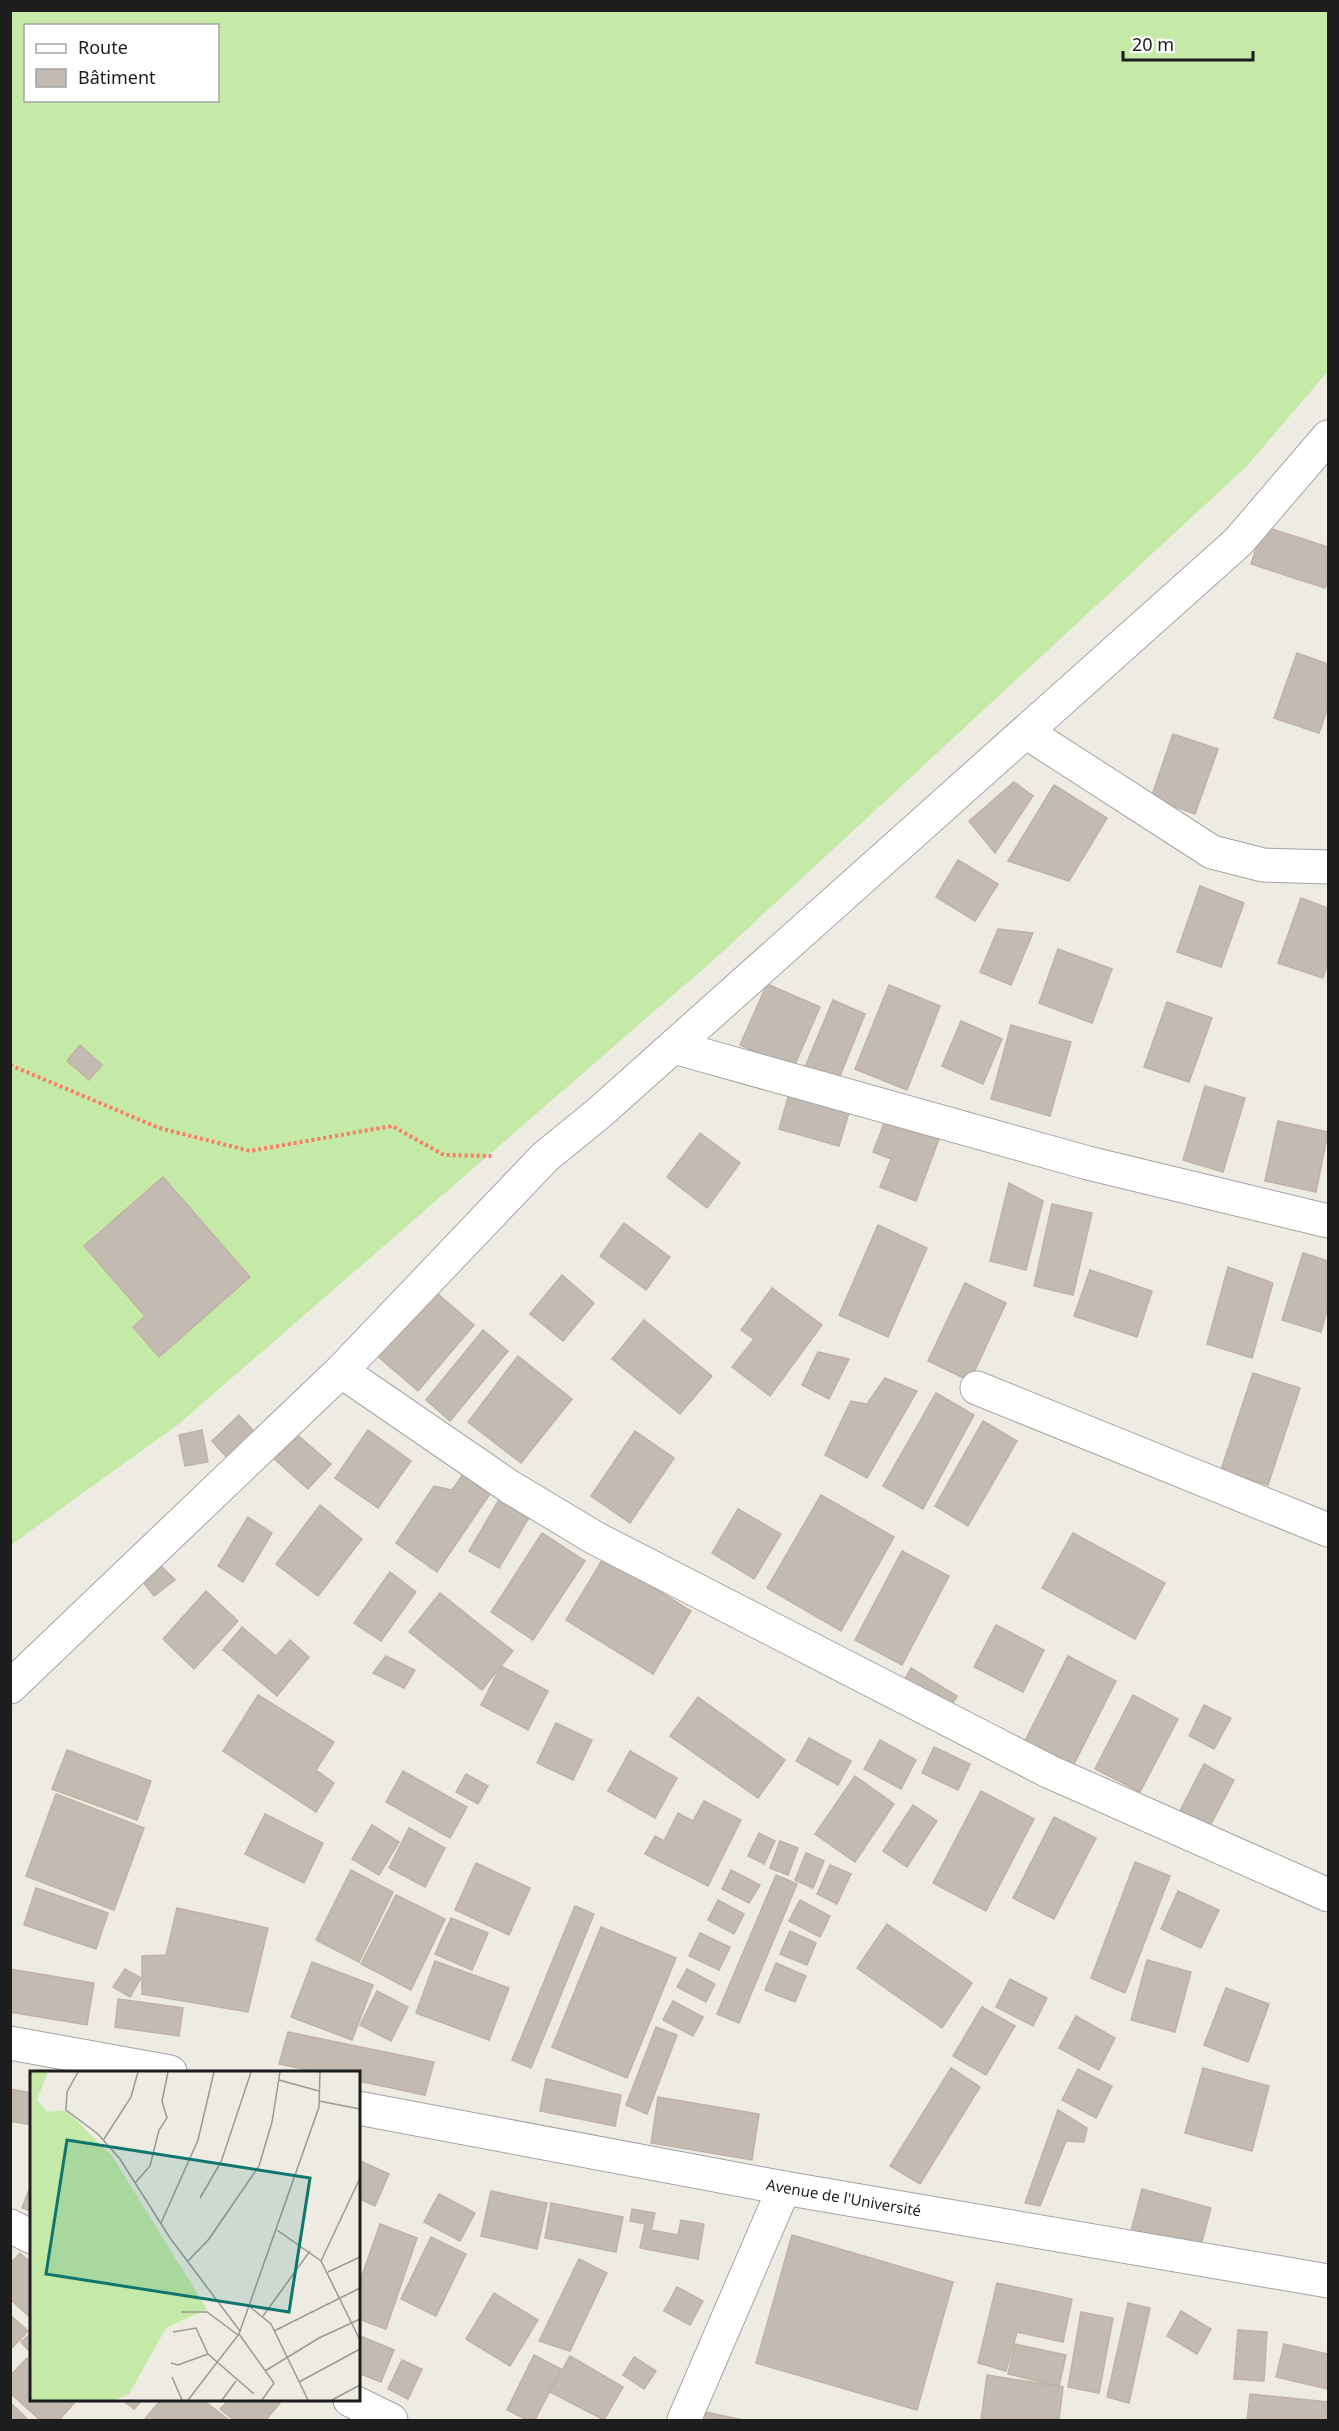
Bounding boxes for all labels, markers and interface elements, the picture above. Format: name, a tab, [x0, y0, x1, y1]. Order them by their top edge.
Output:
legend	[24, 24, 219, 102]
scale bar	[1123, 24, 1254, 62]
text: 20 m	[1132, 32, 1174, 56]
text: Route	[78, 35, 128, 59]
text: Bâtiment	[78, 65, 156, 89]
inset map	[30, 2071, 360, 2401]
street label: Avenue de l'Université	[765, 2174, 923, 2220]

